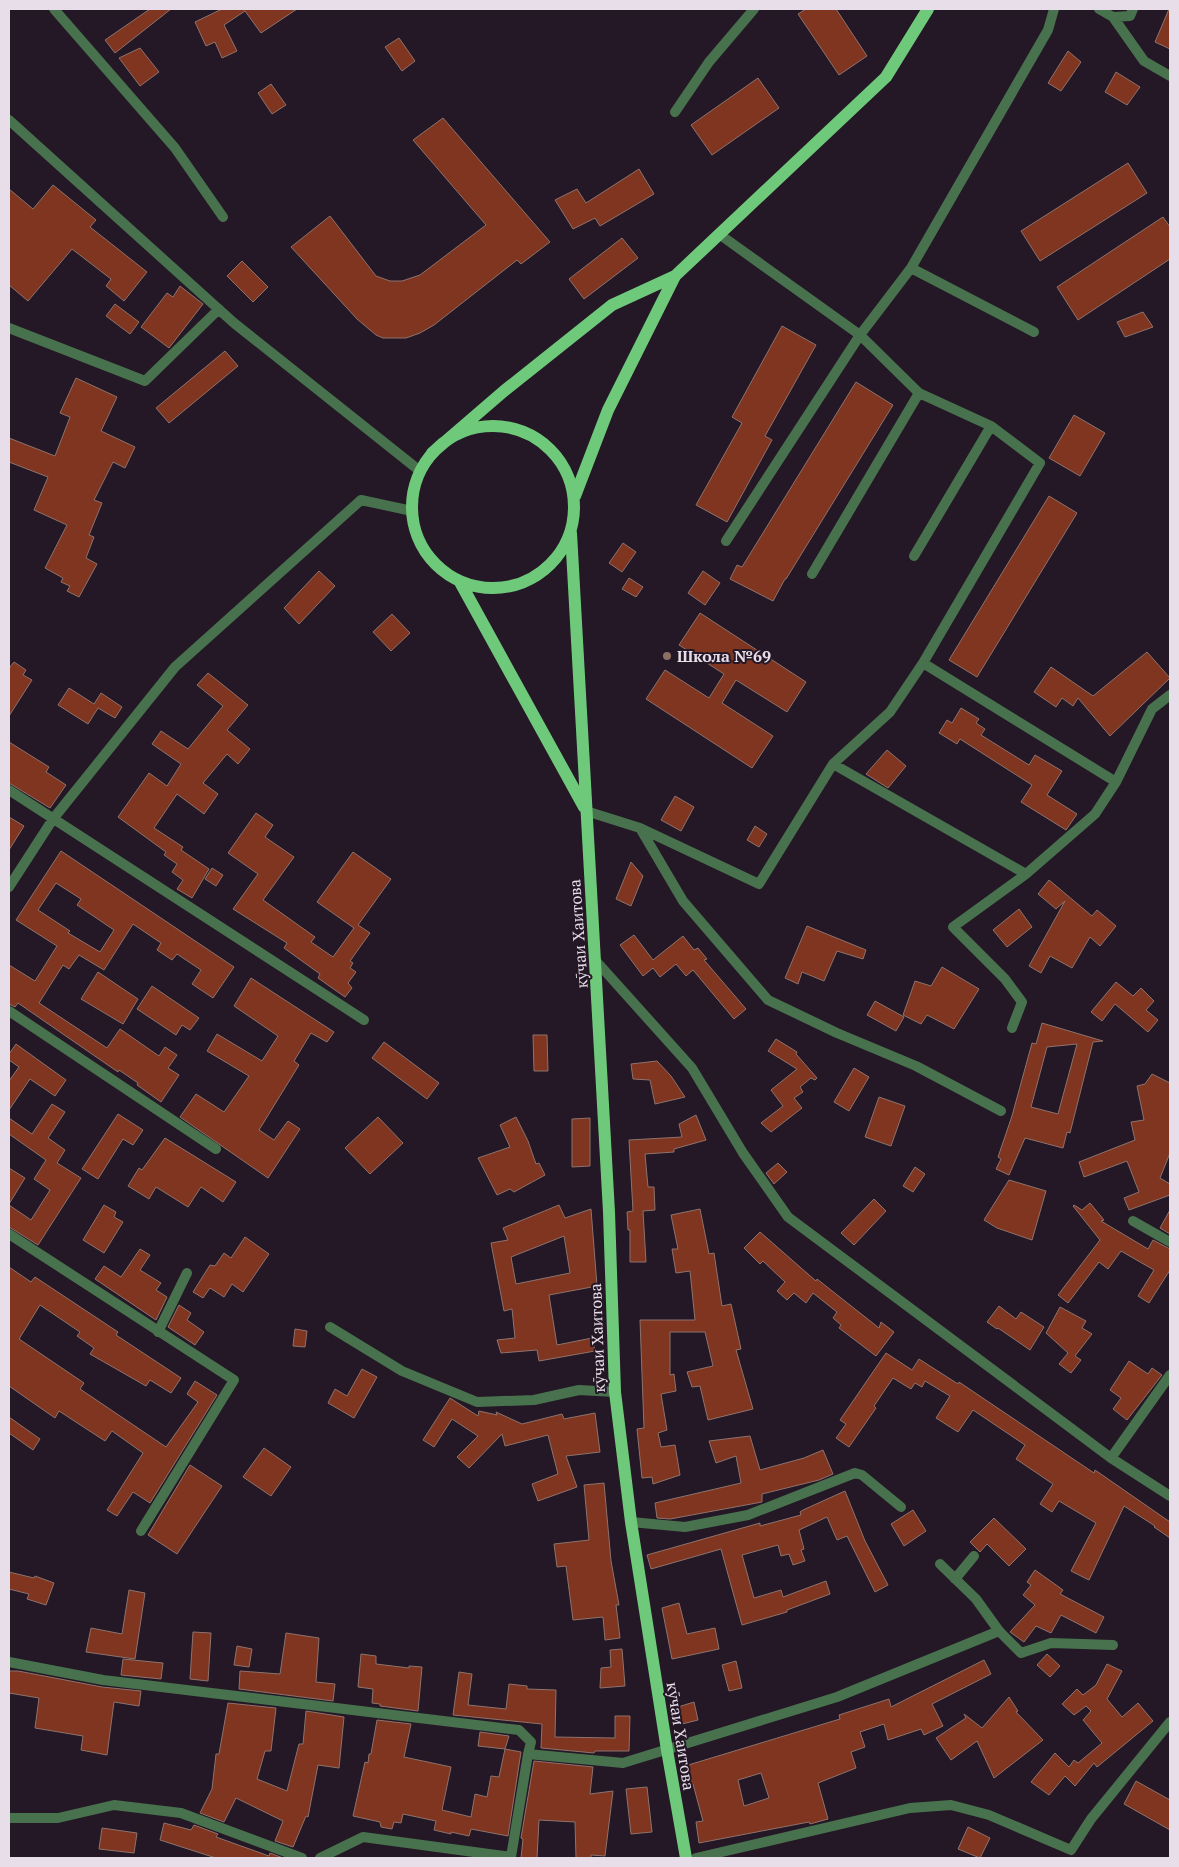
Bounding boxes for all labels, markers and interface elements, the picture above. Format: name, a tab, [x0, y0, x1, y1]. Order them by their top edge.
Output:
place label: Школа №69	[677, 645, 771, 667]
marker: Школа №69	[661, 650, 673, 662]
street label: кӯчаи Хаитова	[563, 879, 593, 989]
street label: кӯчаи Хаитова	[584, 1283, 610, 1393]
street label: кӯчаи Хаитова	[662, 1680, 700, 1792]

